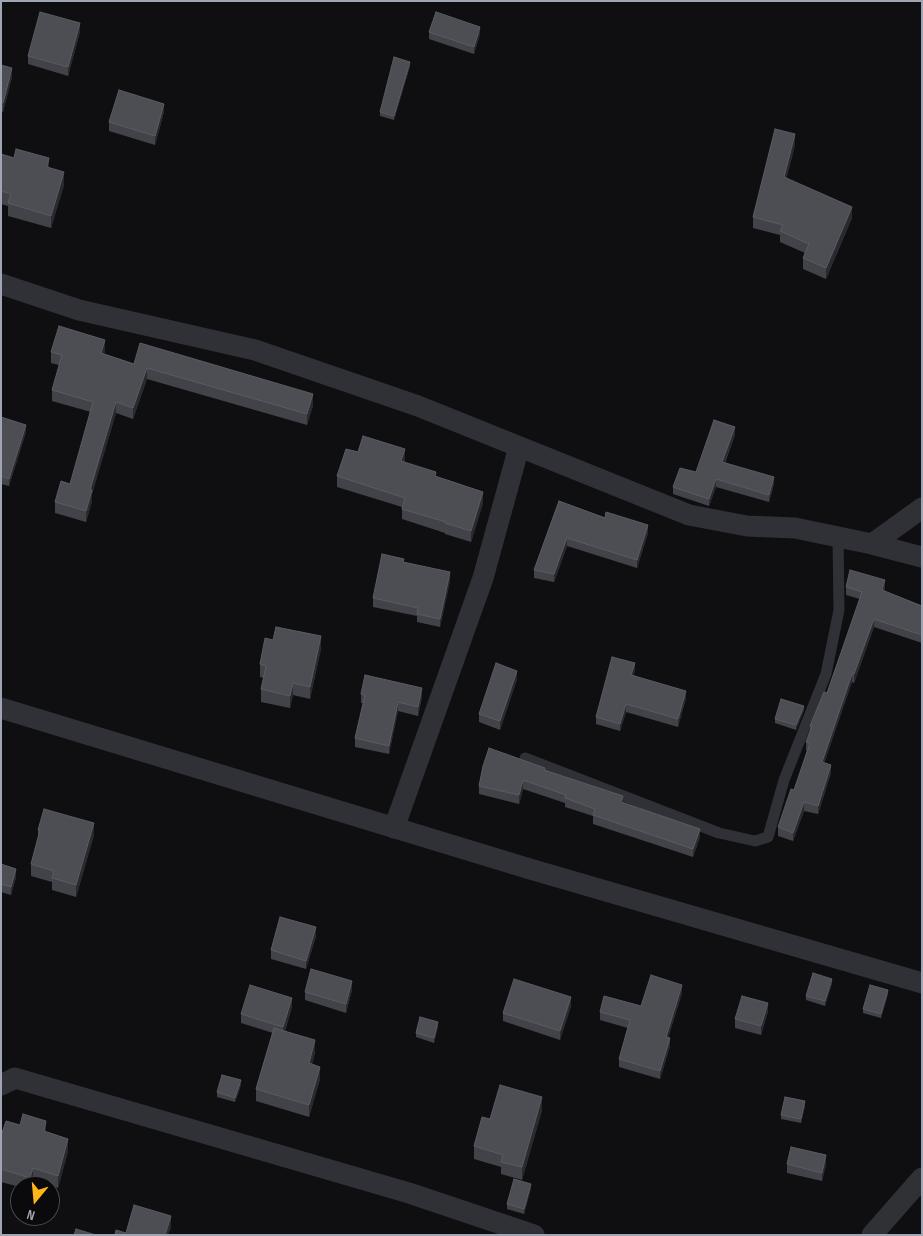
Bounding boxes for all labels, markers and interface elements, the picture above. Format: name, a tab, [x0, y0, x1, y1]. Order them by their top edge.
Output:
north arrow	[10, 1176, 60, 1226]
text: N	[25, 1206, 37, 1224]

